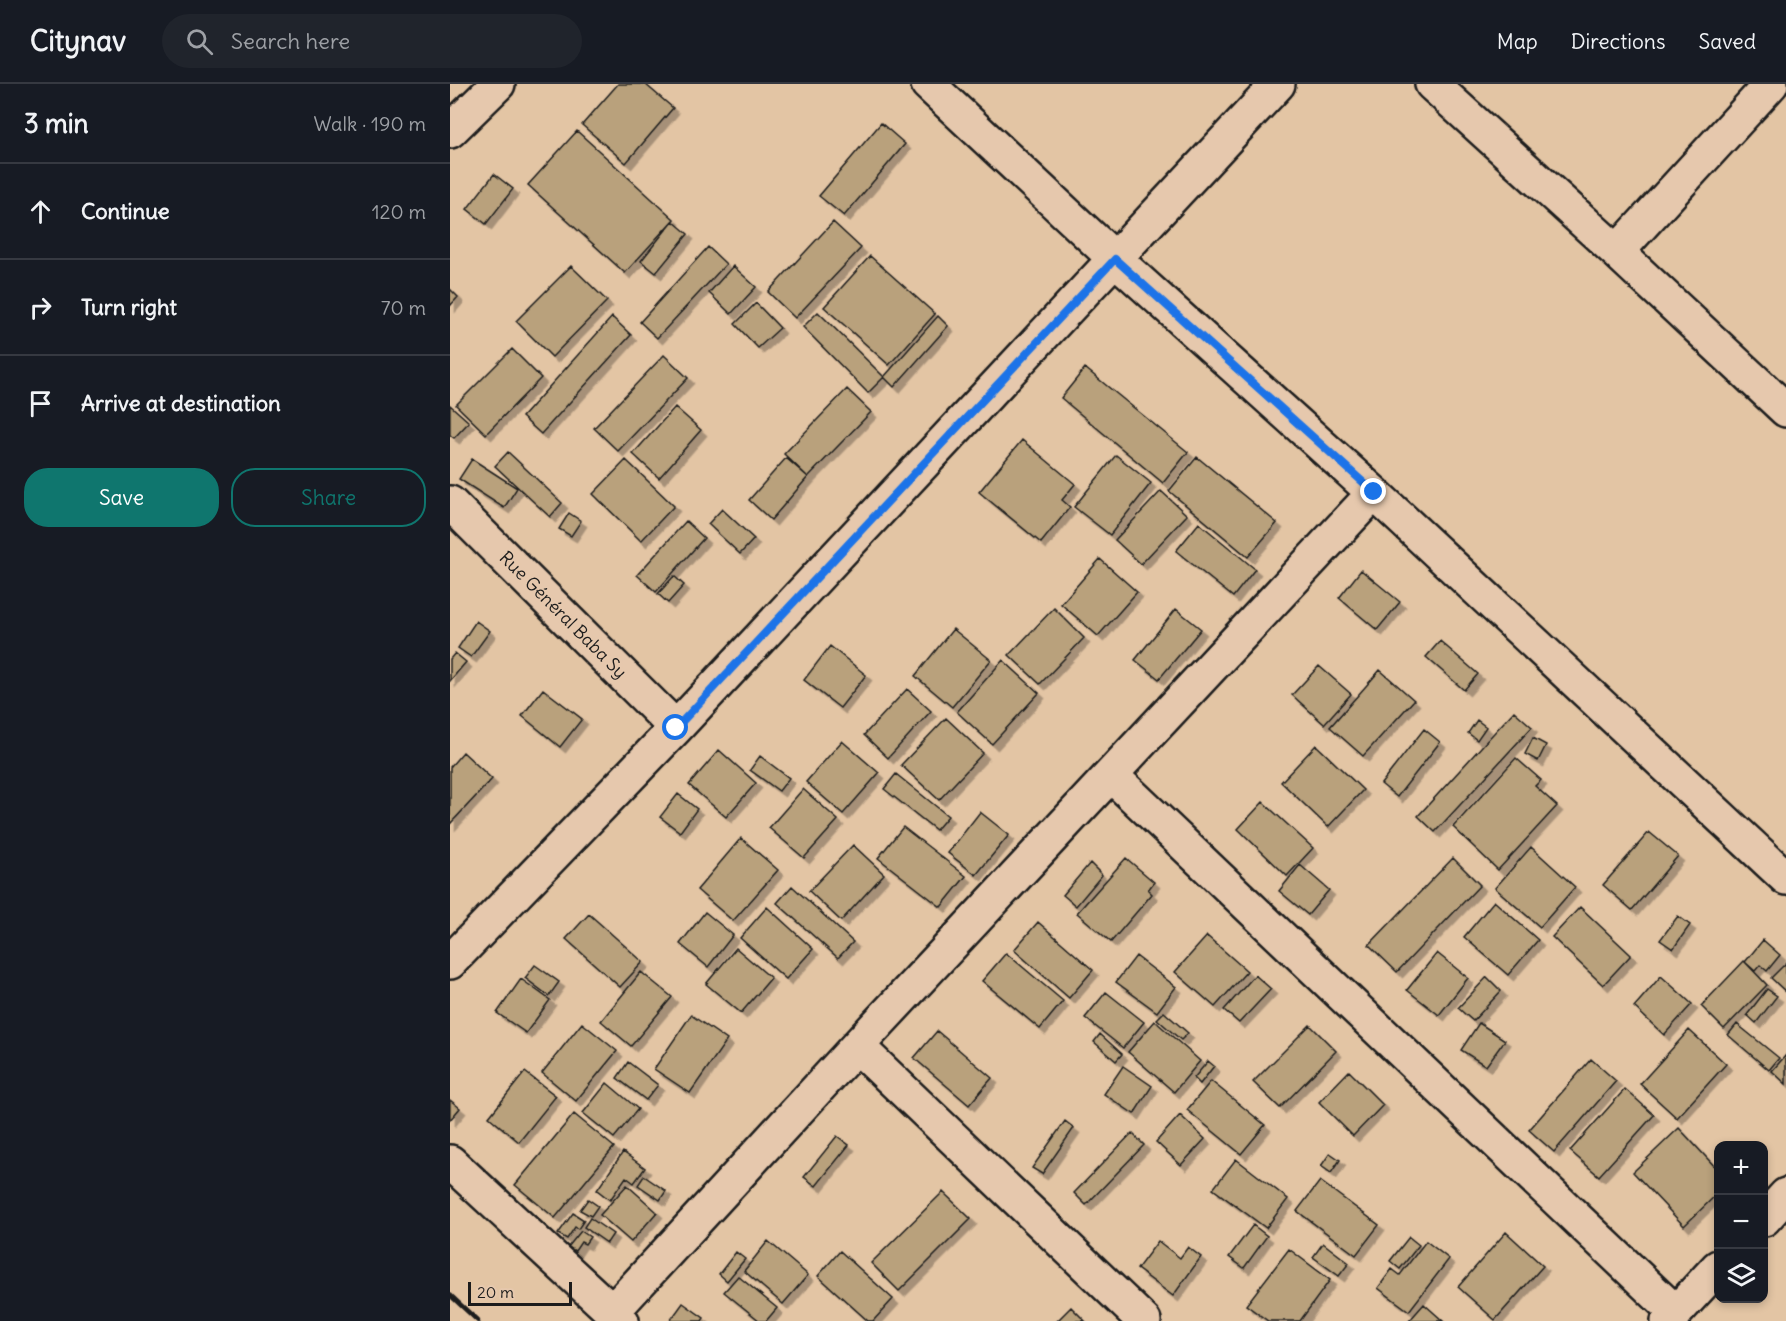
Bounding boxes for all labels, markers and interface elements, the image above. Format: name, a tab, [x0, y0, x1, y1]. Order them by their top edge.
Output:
search box	[162, 14, 582, 68]
text: Citynav	[30, 23, 126, 59]
icon: search	[183, 25, 216, 58]
text: Search here	[231, 27, 350, 55]
text: Map	[1497, 28, 1538, 55]
text: Directions	[1571, 28, 1665, 55]
text: Saved	[1698, 28, 1756, 55]
text: 3 min	[24, 107, 89, 140]
text: Walk · 190 m	[314, 111, 426, 136]
icon: ahead	[24, 195, 57, 228]
text: Continue	[81, 197, 170, 225]
text: 120 m	[372, 199, 426, 224]
icon: right	[24, 291, 57, 324]
text: Turn right	[81, 293, 177, 321]
text: 70 m	[381, 295, 426, 320]
icon: arrive	[24, 387, 57, 420]
text: Arrive at destination	[81, 389, 281, 417]
button: Save	[24, 468, 219, 527]
button: Share	[231, 468, 426, 527]
route end	[1360, 478, 1386, 504]
street label: Rue Général Baba Sy	[495, 546, 632, 683]
route start	[662, 714, 688, 740]
map controls	[1714, 1141, 1768, 1303]
button: +	[1714, 1141, 1768, 1195]
button: −	[1714, 1195, 1768, 1249]
button: layers	[1714, 1249, 1768, 1303]
scale bar	[468, 1279, 572, 1306]
text: 20 m	[477, 1282, 514, 1302]

